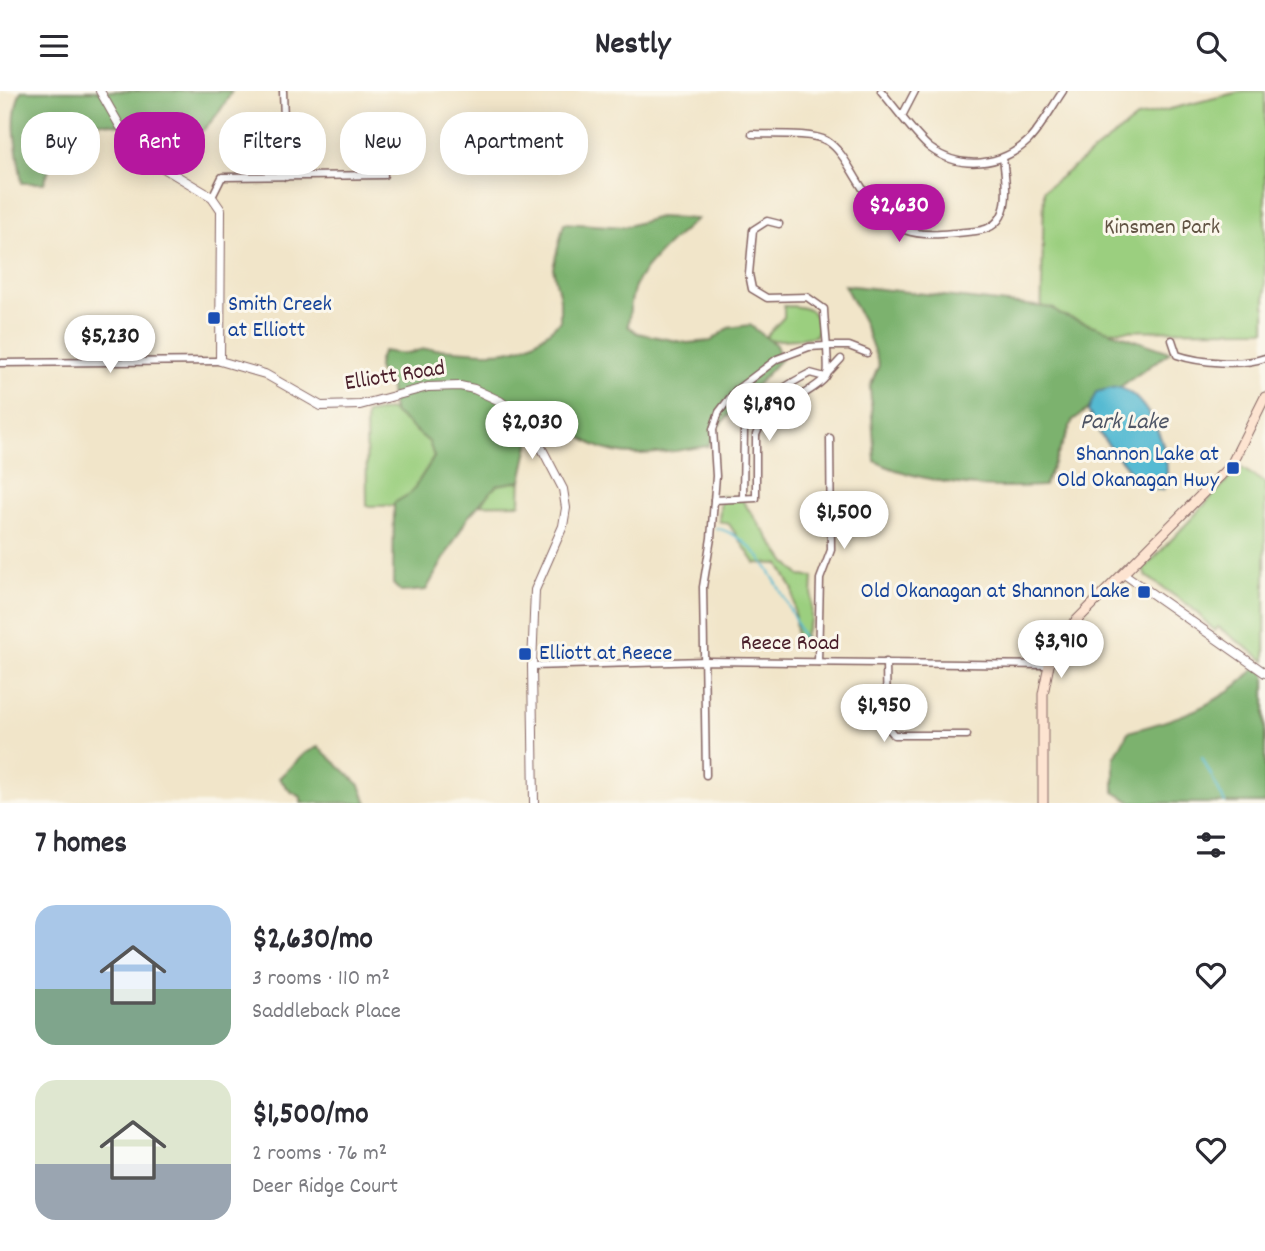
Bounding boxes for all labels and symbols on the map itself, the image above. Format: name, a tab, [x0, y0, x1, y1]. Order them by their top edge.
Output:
pin: $2,630	[842, 185, 956, 244]
park label: Kinsmen Park	[1104, 212, 1220, 245]
place label: Smith Creek at Elliott	[228, 289, 332, 348]
marker: Smith Creek at Elliott	[206, 310, 222, 326]
pin: $5,230	[53, 315, 167, 375]
street label: Elliott Road	[342, 353, 448, 401]
pin: $1,890	[712, 383, 826, 443]
pin: $2,030	[475, 401, 589, 461]
water label: Park Lake	[1080, 406, 1169, 440]
place label: Shannon Lake at Old Okanagan Hwy	[1057, 439, 1220, 498]
marker: Shannon Lake at Old Okanagan Hwy	[1225, 460, 1241, 476]
pin: $1,500	[787, 491, 901, 551]
place label: Old Okanagan at Shannon Lake	[861, 576, 1130, 609]
marker: Old Okanagan at Shannon Lake	[1136, 584, 1152, 600]
pin: $3,910	[1004, 621, 1118, 680]
street label: Reece Road	[740, 628, 840, 661]
place label: Elliott at Reece	[539, 638, 672, 671]
marker: Elliott at Reece	[517, 646, 533, 662]
pin: $1,950	[827, 685, 941, 744]

